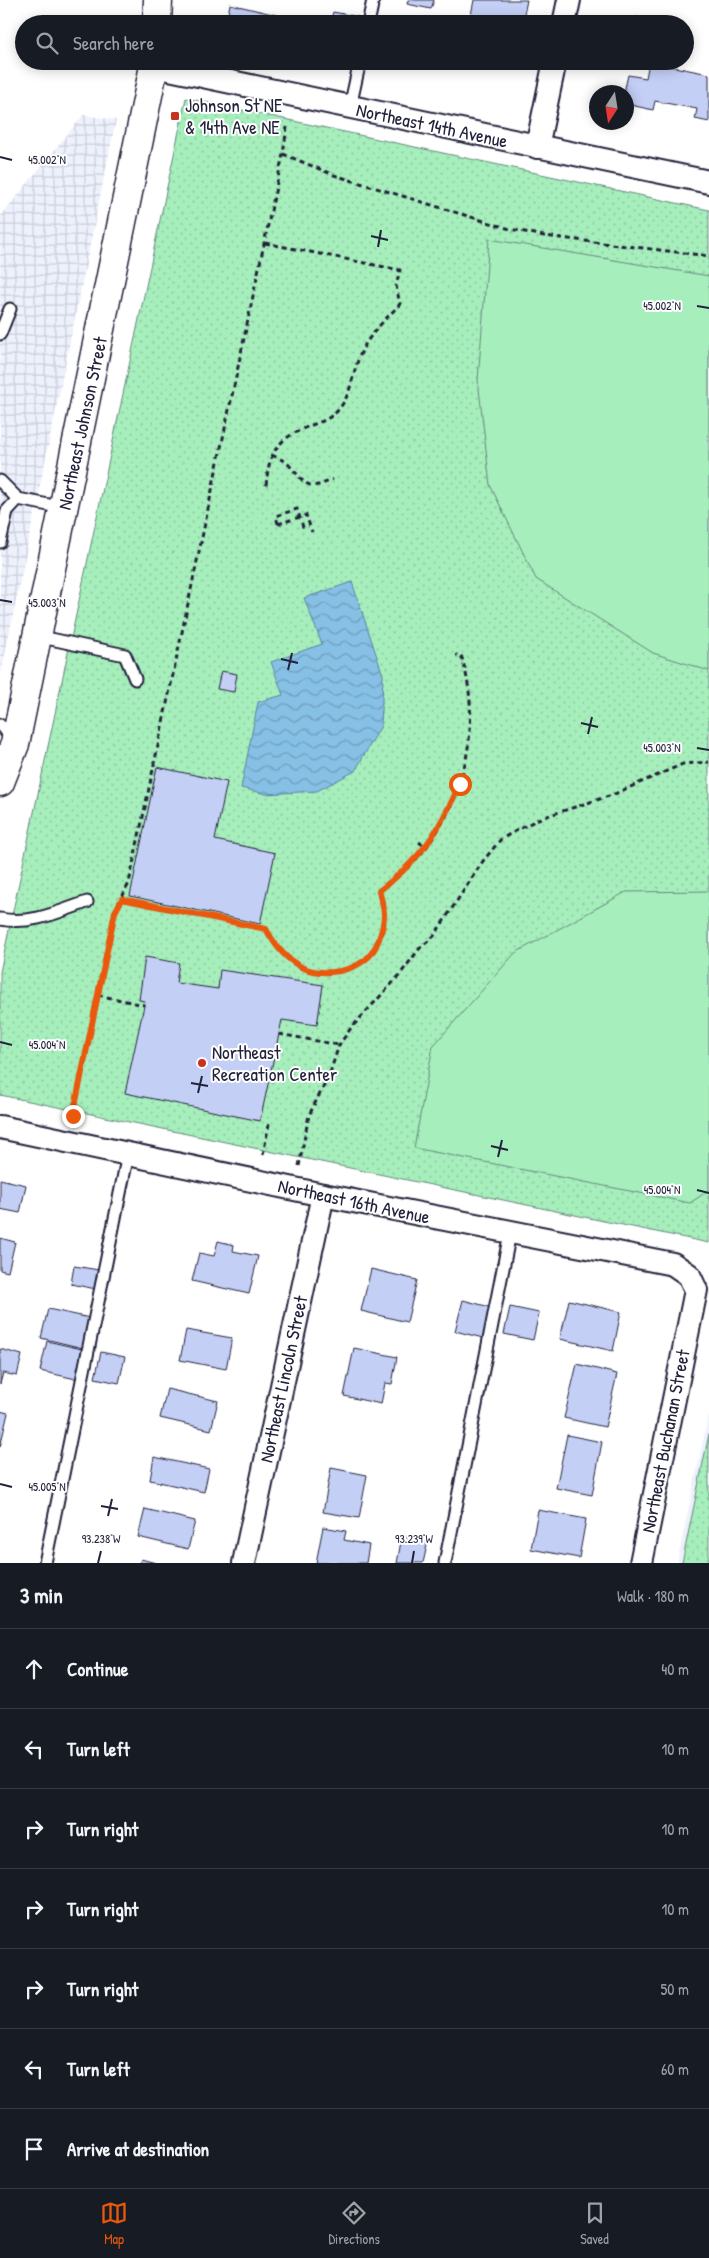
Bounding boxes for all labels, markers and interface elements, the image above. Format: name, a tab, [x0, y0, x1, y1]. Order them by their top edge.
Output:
search box	[15, 15, 694, 70]
icon: search	[33, 29, 61, 57]
text: Search here	[73, 30, 154, 56]
north arrow	[589, 85, 634, 130]
place label: Johnson St NE & 14th Ave NE	[185, 92, 283, 140]
street label: Northeast 14th Avenue	[354, 96, 510, 154]
marker: Johnson St NE & 14th Ave NE	[169, 110, 181, 122]
text: 45.002°N	[28, 151, 66, 168]
text: 45.002°N	[643, 297, 681, 314]
street label: Northeast Johnson Street	[51, 334, 113, 512]
text: 45.003°N	[28, 594, 66, 611]
text: 45.003°N	[643, 739, 681, 756]
route start	[449, 773, 472, 796]
text: 45.004°N	[29, 1036, 65, 1053]
place label: Northeast Recreation Center	[212, 1039, 338, 1087]
marker: Northeast Recreation Center	[196, 1057, 208, 1069]
route end	[62, 1105, 85, 1128]
street label: Northeast 16th Avenue	[276, 1172, 433, 1230]
text: 45.004°N	[644, 1181, 680, 1198]
street label: Northeast Lincoln Street	[253, 1293, 313, 1465]
street label: Northeast Buchanan Street	[634, 1347, 696, 1535]
text: 45.005°N	[28, 1478, 66, 1495]
text: 93.238°W	[82, 1530, 121, 1547]
text: 93.239°W	[395, 1530, 434, 1547]
text: 3 min	[20, 1581, 63, 1610]
text: Walk · 180 m	[617, 1585, 689, 1607]
icon: ahead	[20, 1655, 48, 1683]
text: Continue	[67, 1656, 128, 1682]
text: 40 m	[661, 1658, 689, 1680]
icon: left	[20, 1735, 48, 1763]
text: Turn left	[67, 1736, 130, 1762]
text: 10 m	[661, 1738, 689, 1760]
icon: right	[20, 1815, 48, 1843]
text: Turn right	[67, 1816, 138, 1842]
text: 10 m	[661, 1818, 689, 1840]
icon: right	[20, 1895, 48, 1923]
text: Turn right	[67, 1896, 138, 1922]
text: 10 m	[661, 1898, 689, 1920]
icon: right	[20, 1975, 48, 2003]
text: Turn right	[67, 1976, 138, 2002]
text: 50 m	[661, 1978, 689, 2000]
icon: left	[20, 2055, 48, 2083]
text: Turn left	[67, 2056, 130, 2082]
text: 60 m	[661, 2058, 689, 2080]
icon: arrive	[20, 2135, 48, 2163]
text: Arrive at destination	[67, 2136, 209, 2162]
tab: Map	[100, 2199, 128, 2248]
tab: Directions	[328, 2199, 380, 2248]
tab: Saved	[580, 2199, 609, 2248]

